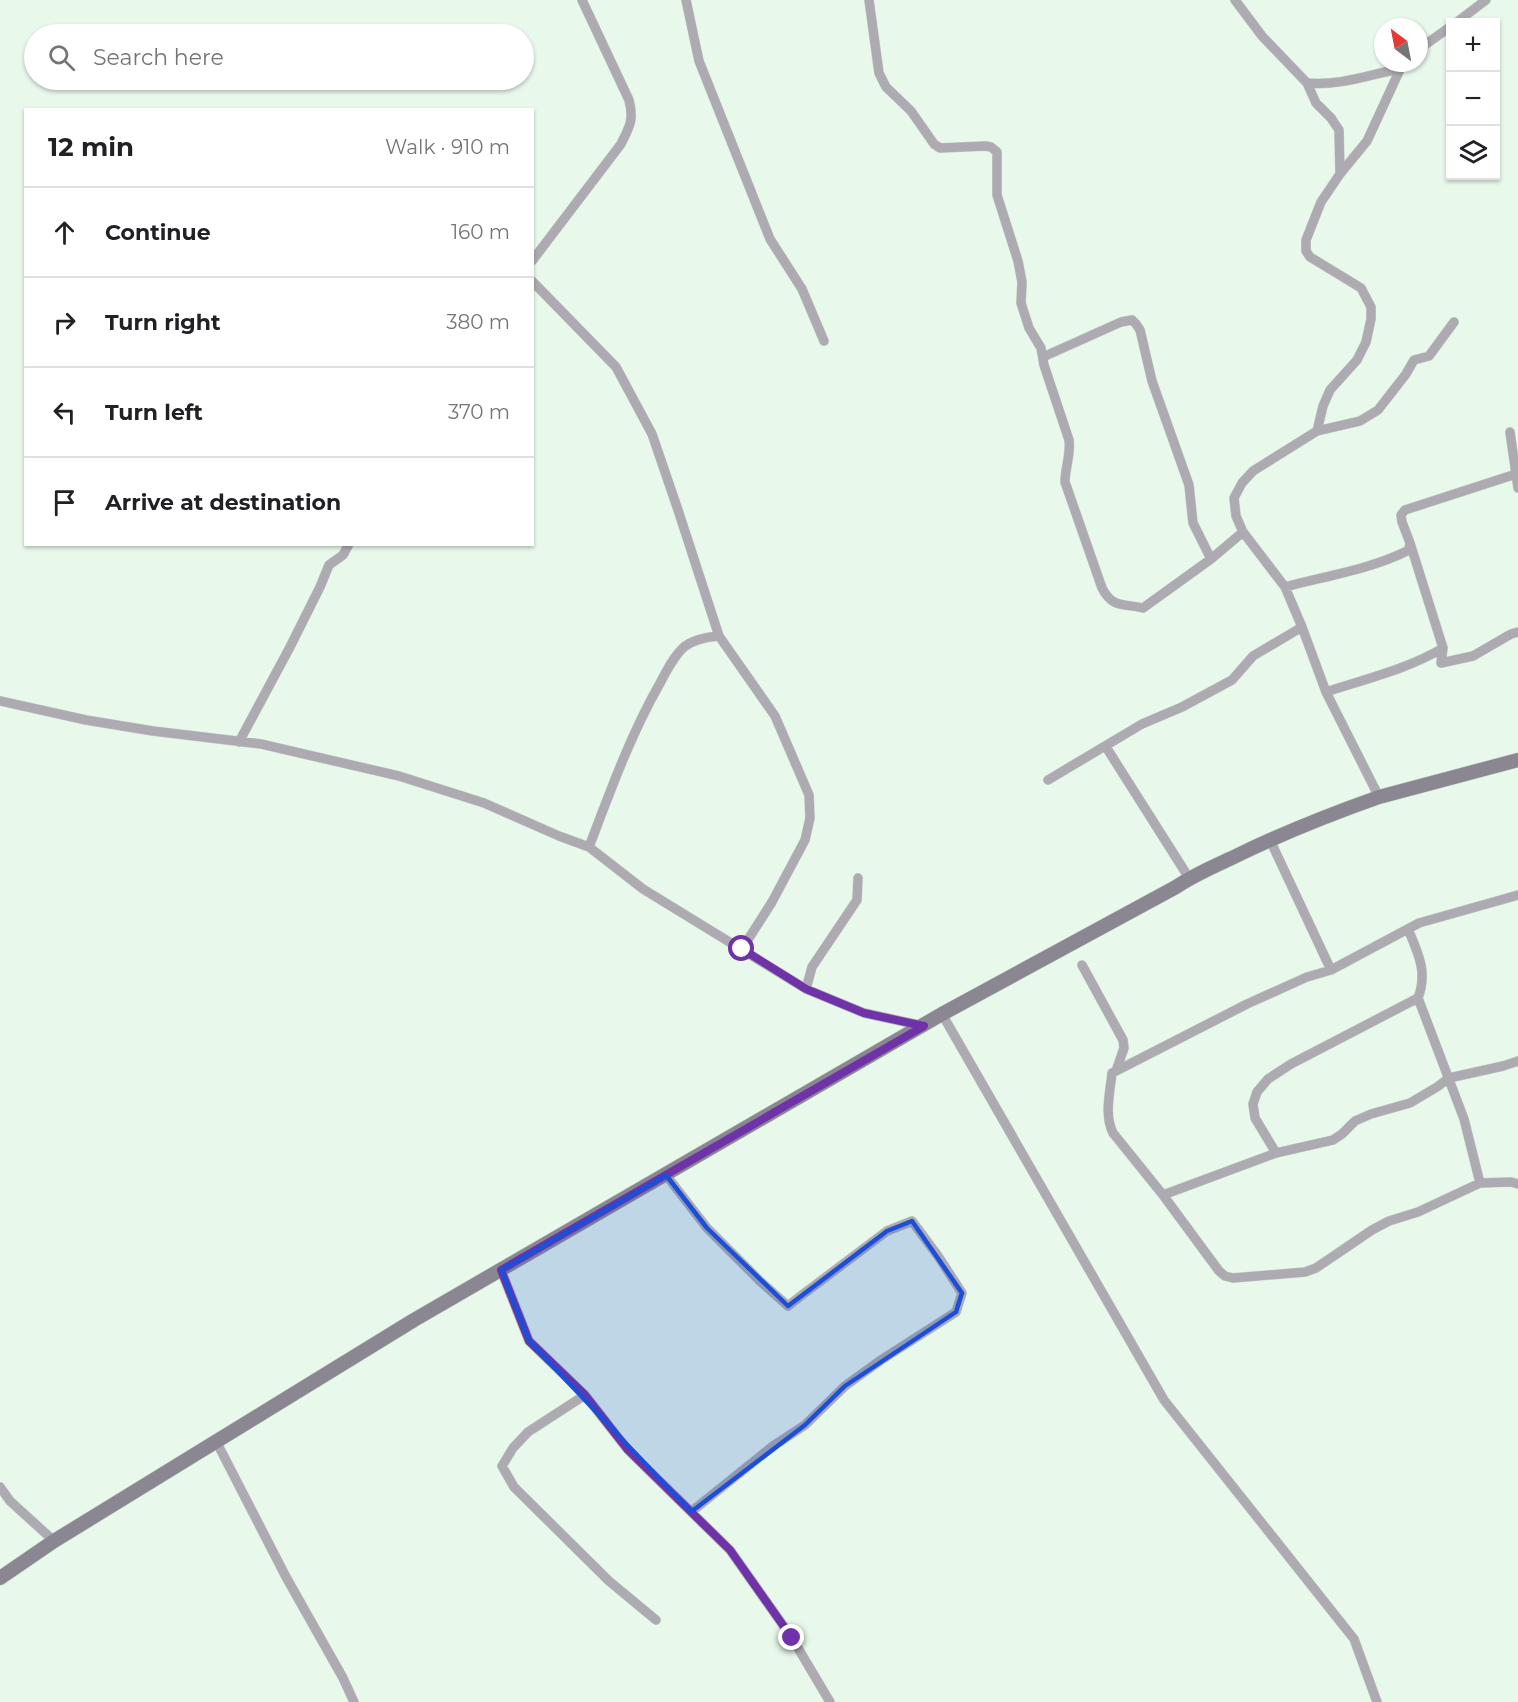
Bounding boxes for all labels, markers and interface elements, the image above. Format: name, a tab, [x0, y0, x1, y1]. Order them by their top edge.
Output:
north arrow	[1374, 18, 1428, 72]
map controls	[1446, 18, 1500, 180]
button: +	[1446, 18, 1500, 72]
search box	[24, 24, 534, 90]
icon: search	[45, 41, 78, 74]
text: Search here	[93, 44, 224, 71]
button: −	[1446, 72, 1500, 126]
button: layers	[1446, 126, 1500, 180]
text: 12 min	[48, 131, 134, 163]
text: Walk · 910 m	[385, 135, 510, 159]
icon: ahead	[48, 216, 81, 249]
text: Continue	[105, 219, 211, 246]
text: 160 m	[451, 220, 510, 244]
icon: right	[48, 306, 81, 339]
text: Turn right	[105, 309, 220, 336]
text: 380 m	[446, 310, 510, 334]
icon: left	[48, 396, 81, 429]
text: Turn left	[105, 399, 203, 426]
text: 370 m	[448, 400, 510, 424]
icon: arrive	[48, 486, 81, 519]
text: Arrive at destination	[105, 489, 341, 516]
route start	[728, 935, 754, 961]
route end	[778, 1624, 804, 1650]

